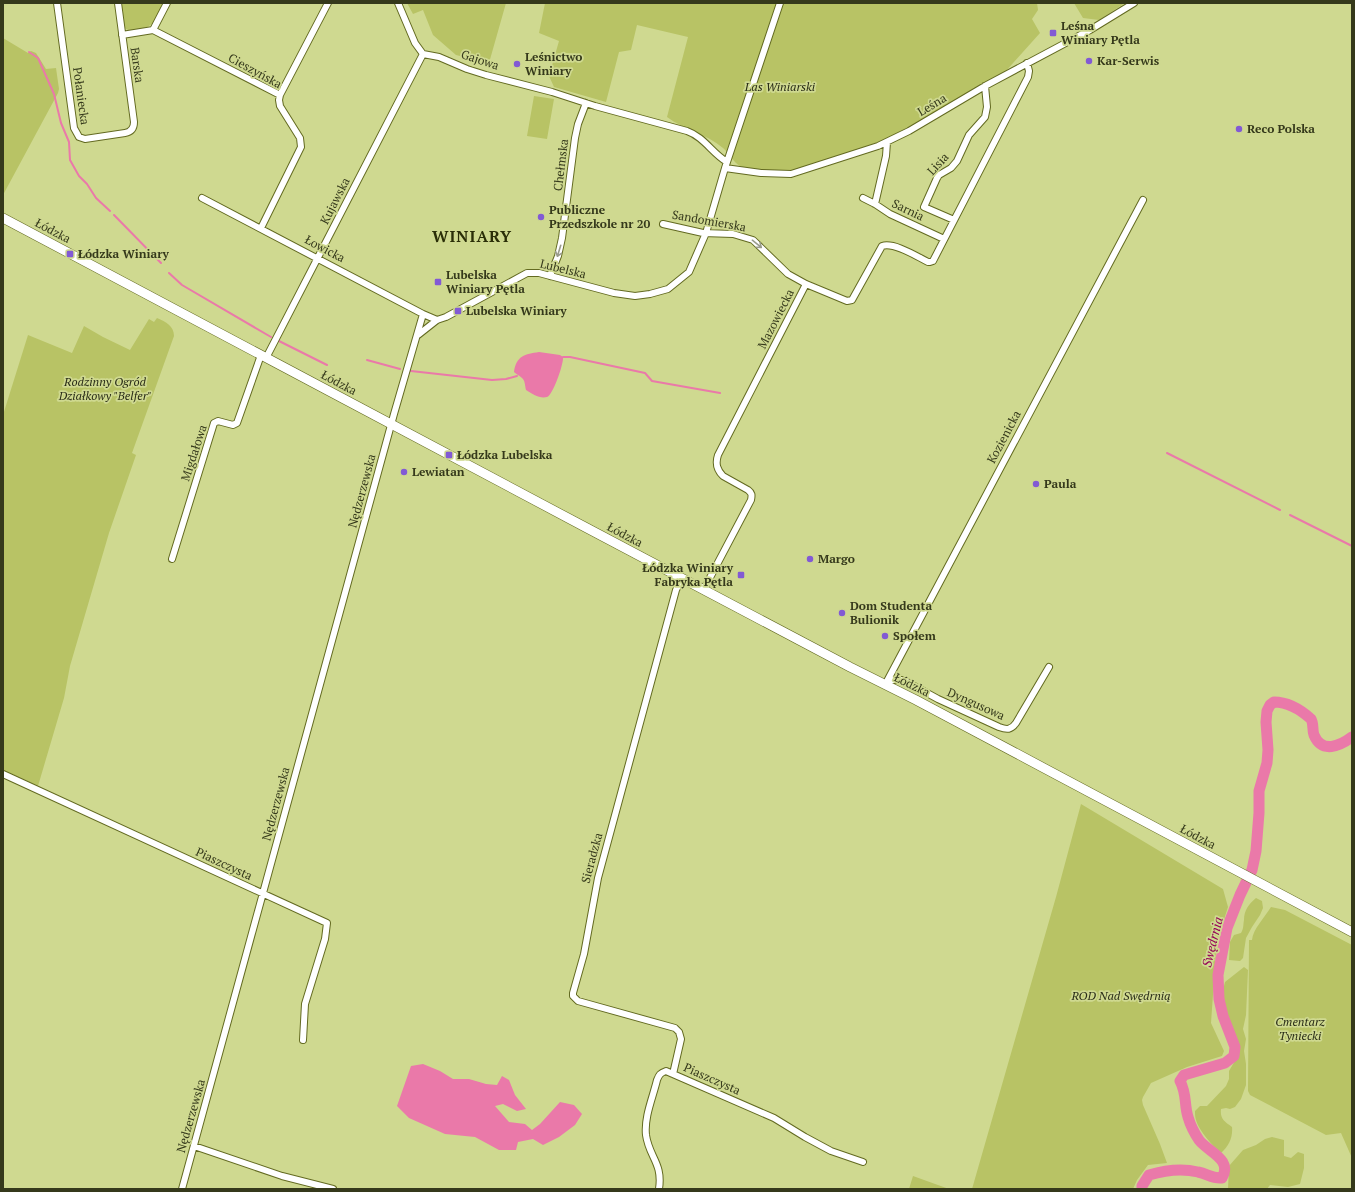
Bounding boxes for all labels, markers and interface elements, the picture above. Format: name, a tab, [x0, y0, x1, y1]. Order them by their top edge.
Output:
place label: Leśna Winiary Pętla	[1061, 18, 1140, 47]
marker: Leśna Winiary Pętla	[1048, 28, 1058, 38]
street label: Barska	[128, 46, 147, 84]
street label: Gajowa	[459, 46, 501, 73]
place label: Leśnictwo Winiary	[525, 49, 582, 78]
street label: Cieszyńska	[226, 50, 285, 91]
place label: Kar-Serwis	[1097, 53, 1160, 68]
marker: Kar-Serwis	[1084, 56, 1094, 66]
marker: Leśnictwo Winiary	[512, 59, 522, 69]
street label: Połaniecka	[70, 66, 93, 126]
park label: Las Winiarski	[744, 79, 816, 94]
street label: Leśna	[915, 90, 949, 119]
place label: Reco Polska	[1247, 121, 1315, 136]
marker: Reco Polska	[1234, 124, 1244, 134]
street label: Chełmska	[550, 138, 571, 192]
street label: Lisia	[924, 149, 952, 178]
street label: Kujawska	[316, 175, 353, 227]
street label: Sarnia	[890, 195, 927, 224]
place label: Publiczne Przedszkole nr 20	[549, 202, 650, 231]
street label: Sandomierska	[671, 207, 747, 234]
marker: Publiczne Przedszkole nr 20	[536, 212, 546, 222]
street label: Łódzka	[33, 215, 74, 246]
district label: WINIARY	[432, 225, 512, 247]
street label: Łowicka	[303, 232, 348, 265]
one-way arrow	[751, 240, 762, 249]
one-way arrow	[555, 245, 562, 258]
place label: Łódzka Winiary	[78, 246, 169, 261]
marker: Łódzka Winiary	[65, 249, 75, 259]
street label: Lubelska	[538, 256, 588, 281]
place label: Lubelska Winiary Pętla	[446, 267, 525, 296]
marker: Lubelska Winiary Pętla	[433, 277, 443, 287]
street label: Mazowiecka	[754, 286, 797, 351]
place label: Lubelska Winiary	[466, 303, 567, 318]
marker: Lubelska Winiary	[453, 306, 463, 316]
street label: Łódzka	[319, 367, 360, 398]
park label: Rodzinny Ogród Działkowy "Belfer"	[58, 374, 151, 403]
street label: Kozienicka	[983, 408, 1024, 466]
street label: Migdałowa	[177, 423, 210, 483]
place label: Łódzka Lubelska	[457, 447, 553, 462]
marker: Łódzka Lubelska	[444, 450, 454, 460]
street label: Nędzerzewska	[344, 452, 379, 529]
place label: Lewiatan	[412, 464, 465, 479]
marker: Lewiatan	[399, 467, 409, 477]
place label: Paula	[1044, 476, 1077, 491]
marker: Paula	[1031, 479, 1041, 489]
street label: Łódzka	[605, 519, 646, 550]
place label: Margo	[818, 551, 855, 566]
marker: Margo	[805, 554, 815, 564]
place label: Łódzka Winiary Fabryka Pętla	[642, 560, 734, 589]
marker: Łódzka Winiary Fabryka Pętla	[736, 570, 746, 580]
place label: Dom Studenta Bulionik	[850, 598, 932, 627]
marker: Dom Studenta Bulionik	[837, 608, 847, 618]
place label: Społem	[893, 628, 936, 643]
marker: Społem	[880, 631, 890, 641]
street label: Łódzka	[892, 669, 933, 700]
street label: Dyngusowa	[945, 684, 1007, 723]
street label: Nędzerzewska	[258, 765, 293, 842]
street label: Łódzka	[1178, 821, 1219, 852]
street label: Sieradzka	[578, 831, 605, 885]
street label: Piaszczysta	[194, 844, 255, 883]
water label: Swędrnia	[1197, 915, 1227, 969]
park label: ROD Nad Swędrnią	[1070, 988, 1171, 1003]
park label: Cmentarz Tyniecki	[1275, 1014, 1326, 1043]
street label: Piaszczysta	[681, 1059, 743, 1098]
street label: Nędzerzewska	[173, 1077, 208, 1154]

